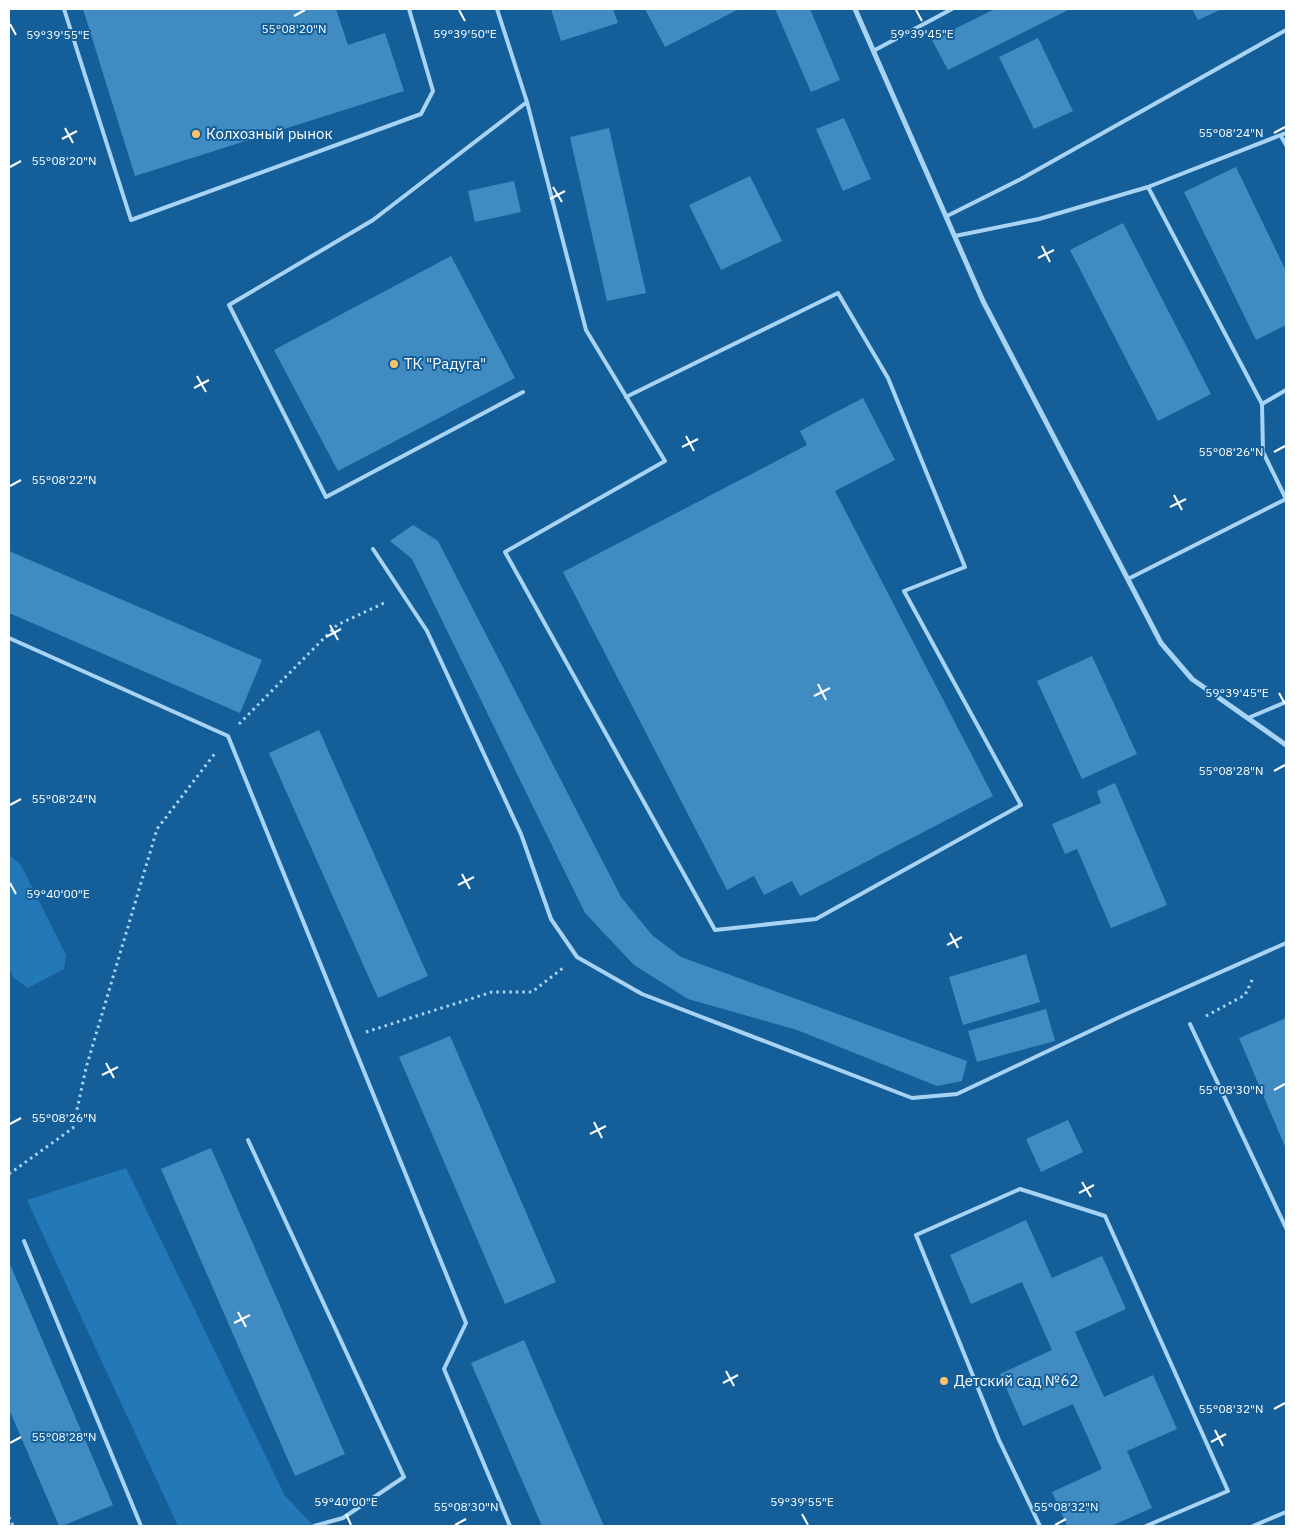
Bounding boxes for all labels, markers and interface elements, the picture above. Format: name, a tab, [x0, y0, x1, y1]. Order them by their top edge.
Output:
text: 55°08'20"N	[261, 21, 327, 36]
text: 59°39'50"E	[433, 26, 497, 41]
text: 59°39'45"E	[890, 26, 954, 41]
text: 59°39'55"E	[26, 27, 90, 42]
place label: Колхозный рынок	[206, 124, 333, 143]
text: 55°08'24"N	[1198, 125, 1264, 140]
marker: Колхозный рынок	[190, 128, 202, 140]
text: 55°08'20"N	[31, 153, 97, 168]
place label: ТК "Радуга"	[404, 354, 486, 373]
marker: ТК "Радуга"	[388, 358, 400, 370]
text: 55°08'26"N	[1198, 444, 1264, 459]
text: 55°08'22"N	[31, 472, 97, 487]
text: 59°39'45"E	[1205, 685, 1269, 700]
text: 55°08'28"N	[1198, 763, 1264, 778]
text: 55°08'24"N	[31, 791, 97, 806]
text: 59°40'00"E	[26, 886, 90, 901]
text: 55°08'30"N	[1198, 1082, 1264, 1097]
text: 55°08'26"N	[31, 1110, 97, 1125]
place label: Детский сад №62	[954, 1371, 1079, 1390]
marker: Детский сад №62	[938, 1375, 950, 1387]
text: 55°08'32"N	[1198, 1401, 1264, 1416]
text: 55°08'28"N	[31, 1429, 97, 1444]
text: 59°40'00"E	[314, 1494, 378, 1509]
text: 59°39'55"E	[770, 1494, 834, 1509]
text: 55°08'30"N	[433, 1499, 499, 1514]
text: 55°08'32"N	[1033, 1499, 1099, 1514]

